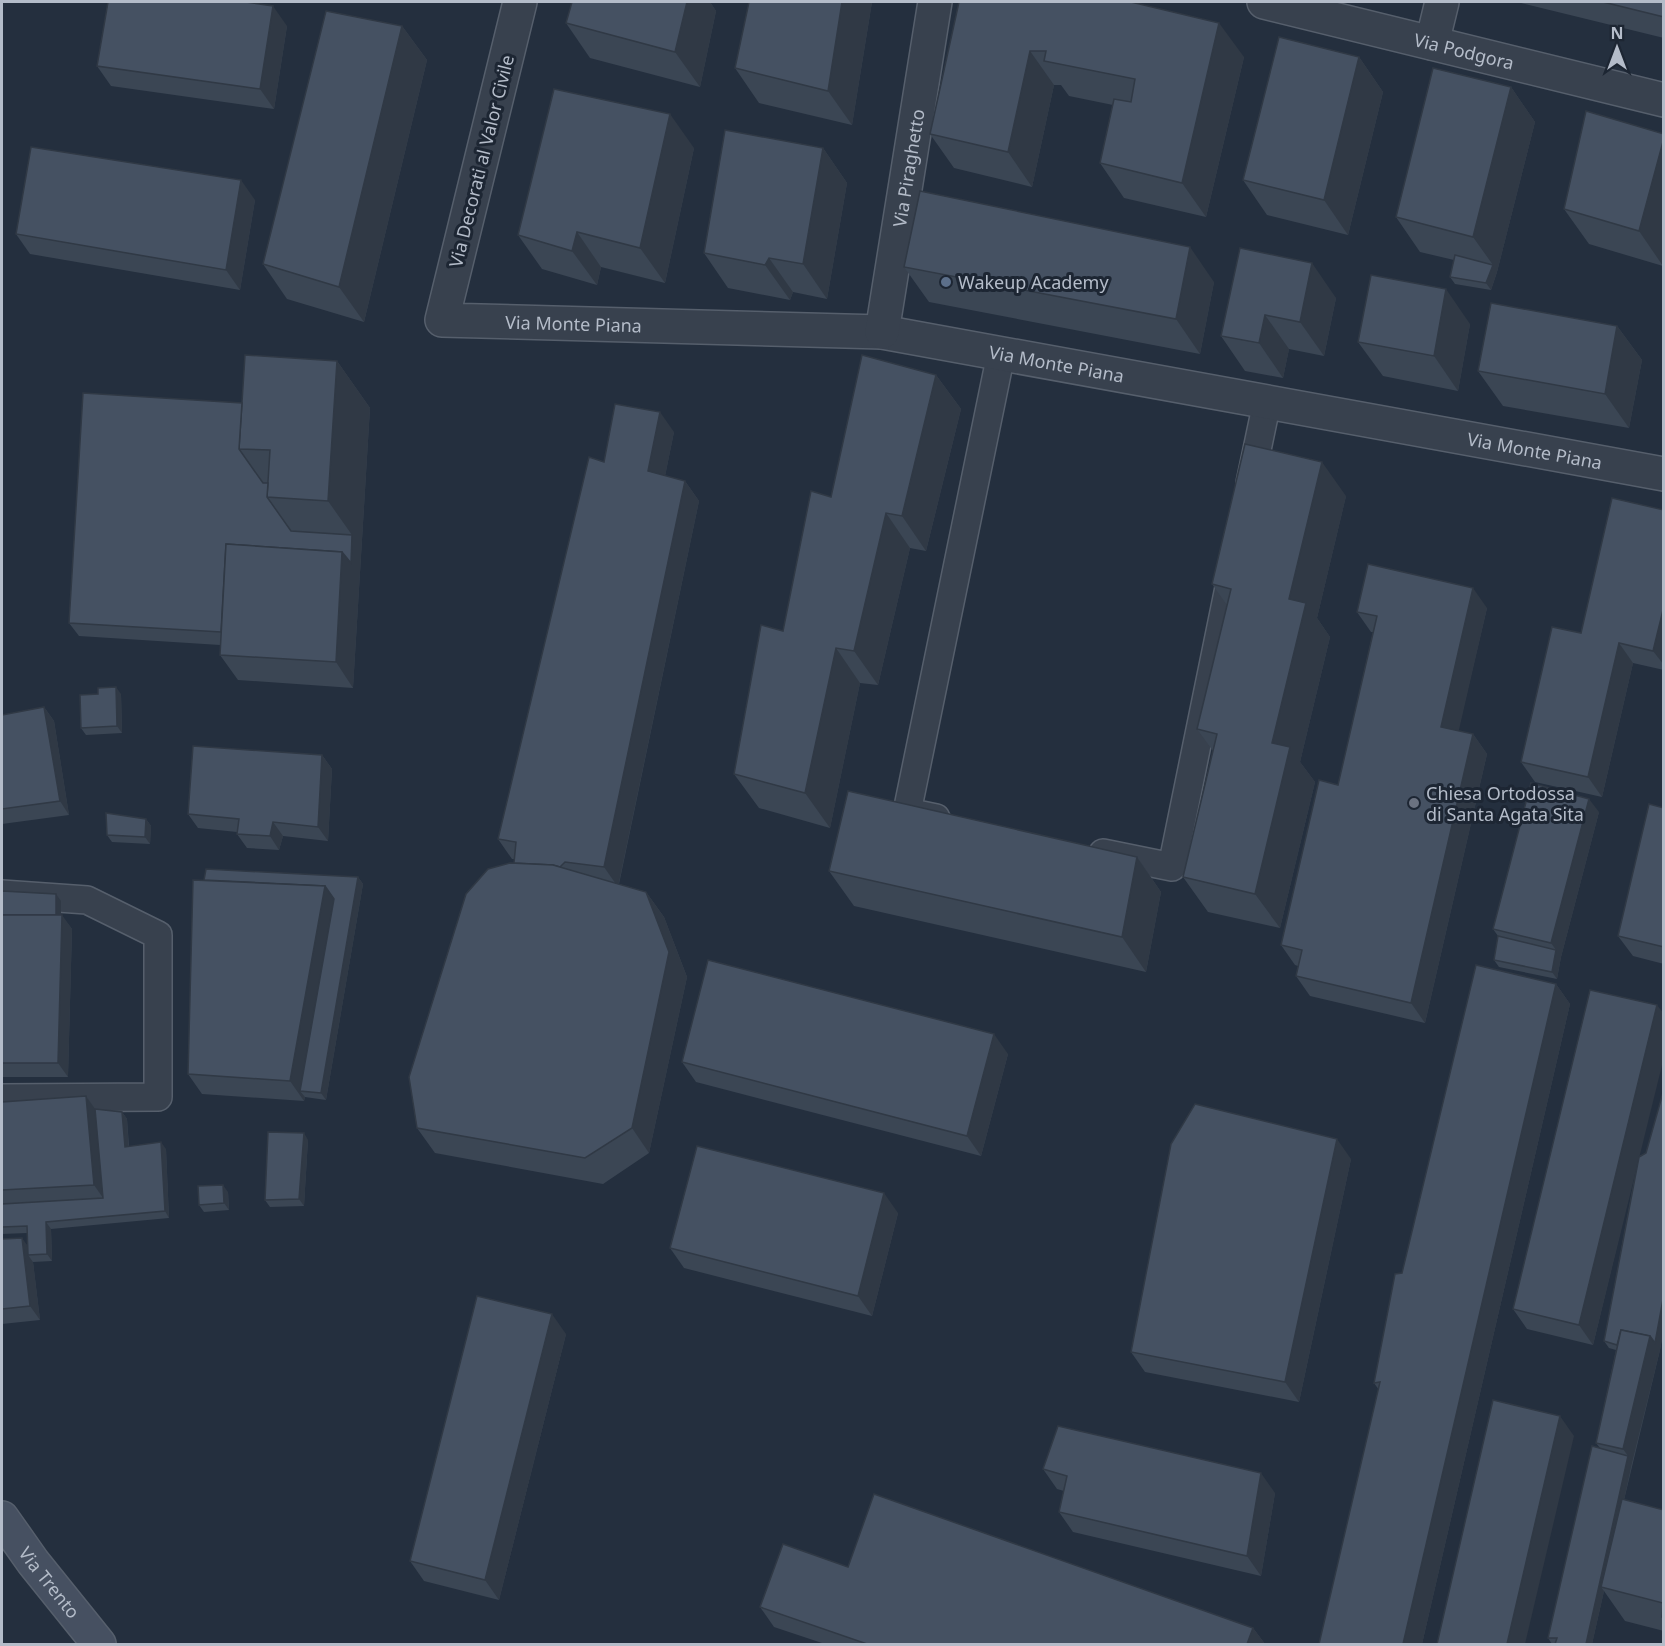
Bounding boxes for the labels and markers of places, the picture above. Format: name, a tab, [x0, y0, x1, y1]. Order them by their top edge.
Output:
place label: Wakeup Academy	[958, 270, 1109, 294]
marker: Wakeup Academy	[939, 275, 953, 289]
place label: Chiesa Ortodossa di Santa Agata Sita	[1426, 781, 1584, 826]
marker: Chiesa Ortodossa di Santa Agata Sita	[1407, 796, 1421, 810]

